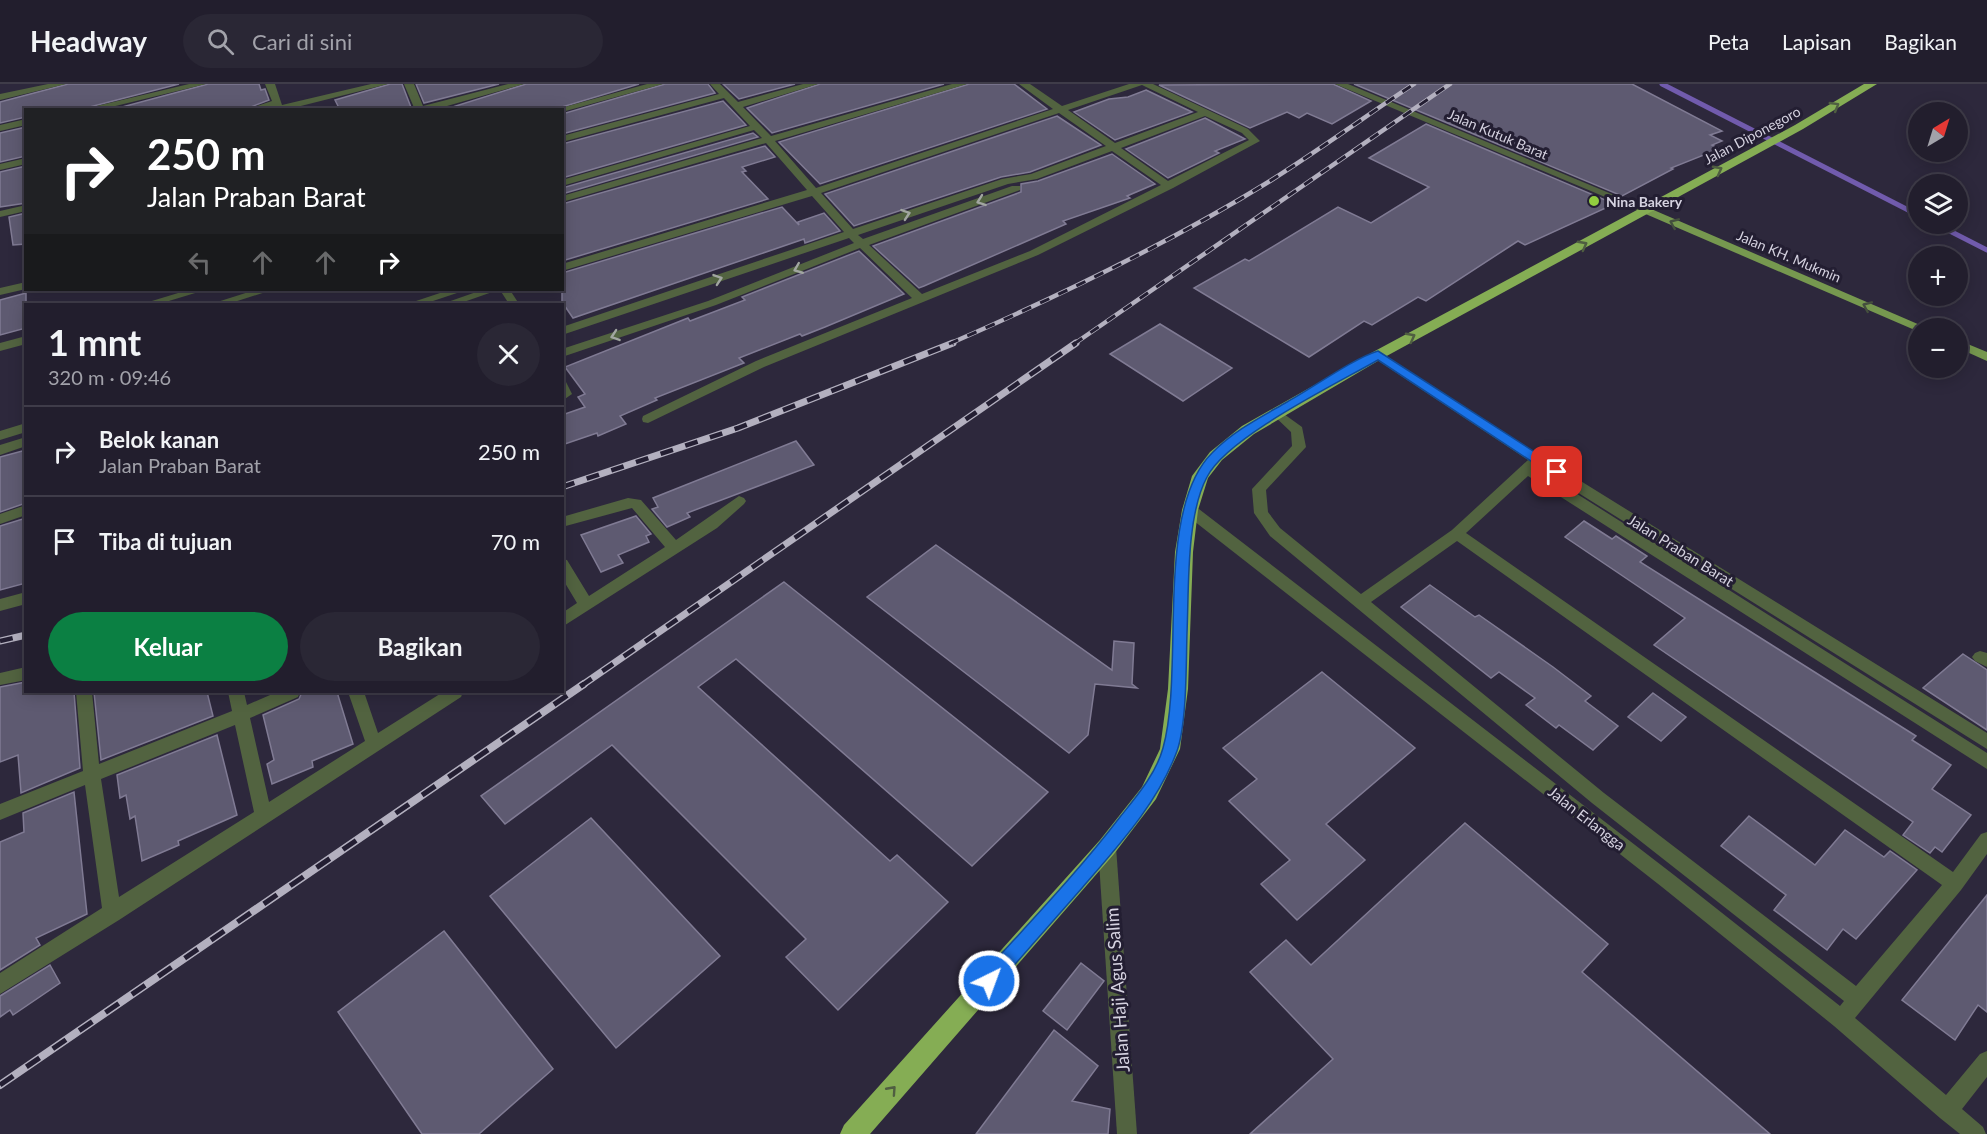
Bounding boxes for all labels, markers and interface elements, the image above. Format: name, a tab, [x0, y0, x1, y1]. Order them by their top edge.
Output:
search box	[183, 14, 603, 68]
text: Headway	[30, 24, 147, 58]
icon: search	[204, 25, 237, 58]
text: Cari di sini	[252, 28, 352, 55]
text: Peta	[1708, 29, 1749, 54]
text: Lapisan	[1782, 29, 1851, 54]
text: Bagikan	[1884, 29, 1957, 54]
one-way arrow	[1829, 101, 1839, 113]
street label: Jalan Diponegoro	[1701, 102, 1803, 168]
north arrow	[1908, 102, 1968, 162]
map controls	[1908, 102, 1968, 378]
street label: Jalan Kutuk Barat	[1445, 105, 1551, 163]
text: 250 m	[147, 129, 265, 179]
icon: right	[48, 132, 126, 210]
one-way arrow	[1711, 166, 1722, 177]
button: layers	[1908, 174, 1968, 234]
text: Jalan Praban Barat	[147, 180, 366, 213]
place label: Nina Bakery	[1606, 193, 1683, 210]
one-way arrow	[976, 194, 987, 207]
marker: Nina Bakery	[1587, 194, 1601, 208]
one-way arrow	[900, 209, 910, 222]
one-way arrow	[1669, 218, 1680, 230]
street label: Jalan KH. Mukmin	[1734, 226, 1844, 286]
one-way arrow	[1576, 241, 1587, 252]
icon: left	[183, 246, 216, 279]
icon: ahead	[246, 246, 279, 279]
icon: ahead	[309, 246, 342, 279]
icon: right	[372, 246, 405, 279]
button: +	[1908, 246, 1968, 306]
one-way arrow	[793, 262, 804, 274]
one-way arrow	[712, 274, 722, 287]
one-way arrow	[1863, 301, 1874, 313]
button: −	[1908, 318, 1968, 378]
text: 1 mnt	[48, 320, 141, 364]
button: close	[477, 323, 540, 386]
one-way arrow	[610, 329, 621, 341]
one-way arrow	[1405, 333, 1415, 344]
text: 320 m · 09:46	[48, 365, 171, 389]
text: Belok kanan	[99, 426, 219, 453]
icon: right	[48, 435, 81, 468]
text: 250 m	[478, 438, 540, 465]
pin	[1531, 446, 1582, 497]
text: Jalan Praban Barat	[99, 453, 261, 477]
icon: arrive	[1540, 455, 1573, 488]
street label: Jalan Praban Barat	[1625, 510, 1738, 590]
icon: arrive	[48, 525, 81, 558]
text: Tiba di tujuan	[99, 528, 232, 555]
text: 70 m	[491, 528, 540, 555]
button: Keluar	[48, 612, 288, 681]
button: Bagikan	[300, 612, 540, 681]
street label: Jalan Erlangga	[1545, 782, 1629, 854]
street label: Jalan Haji Agus Salim	[1100, 907, 1134, 1073]
position arrow	[957, 949, 1021, 1013]
one-way arrow	[885, 1086, 896, 1097]

